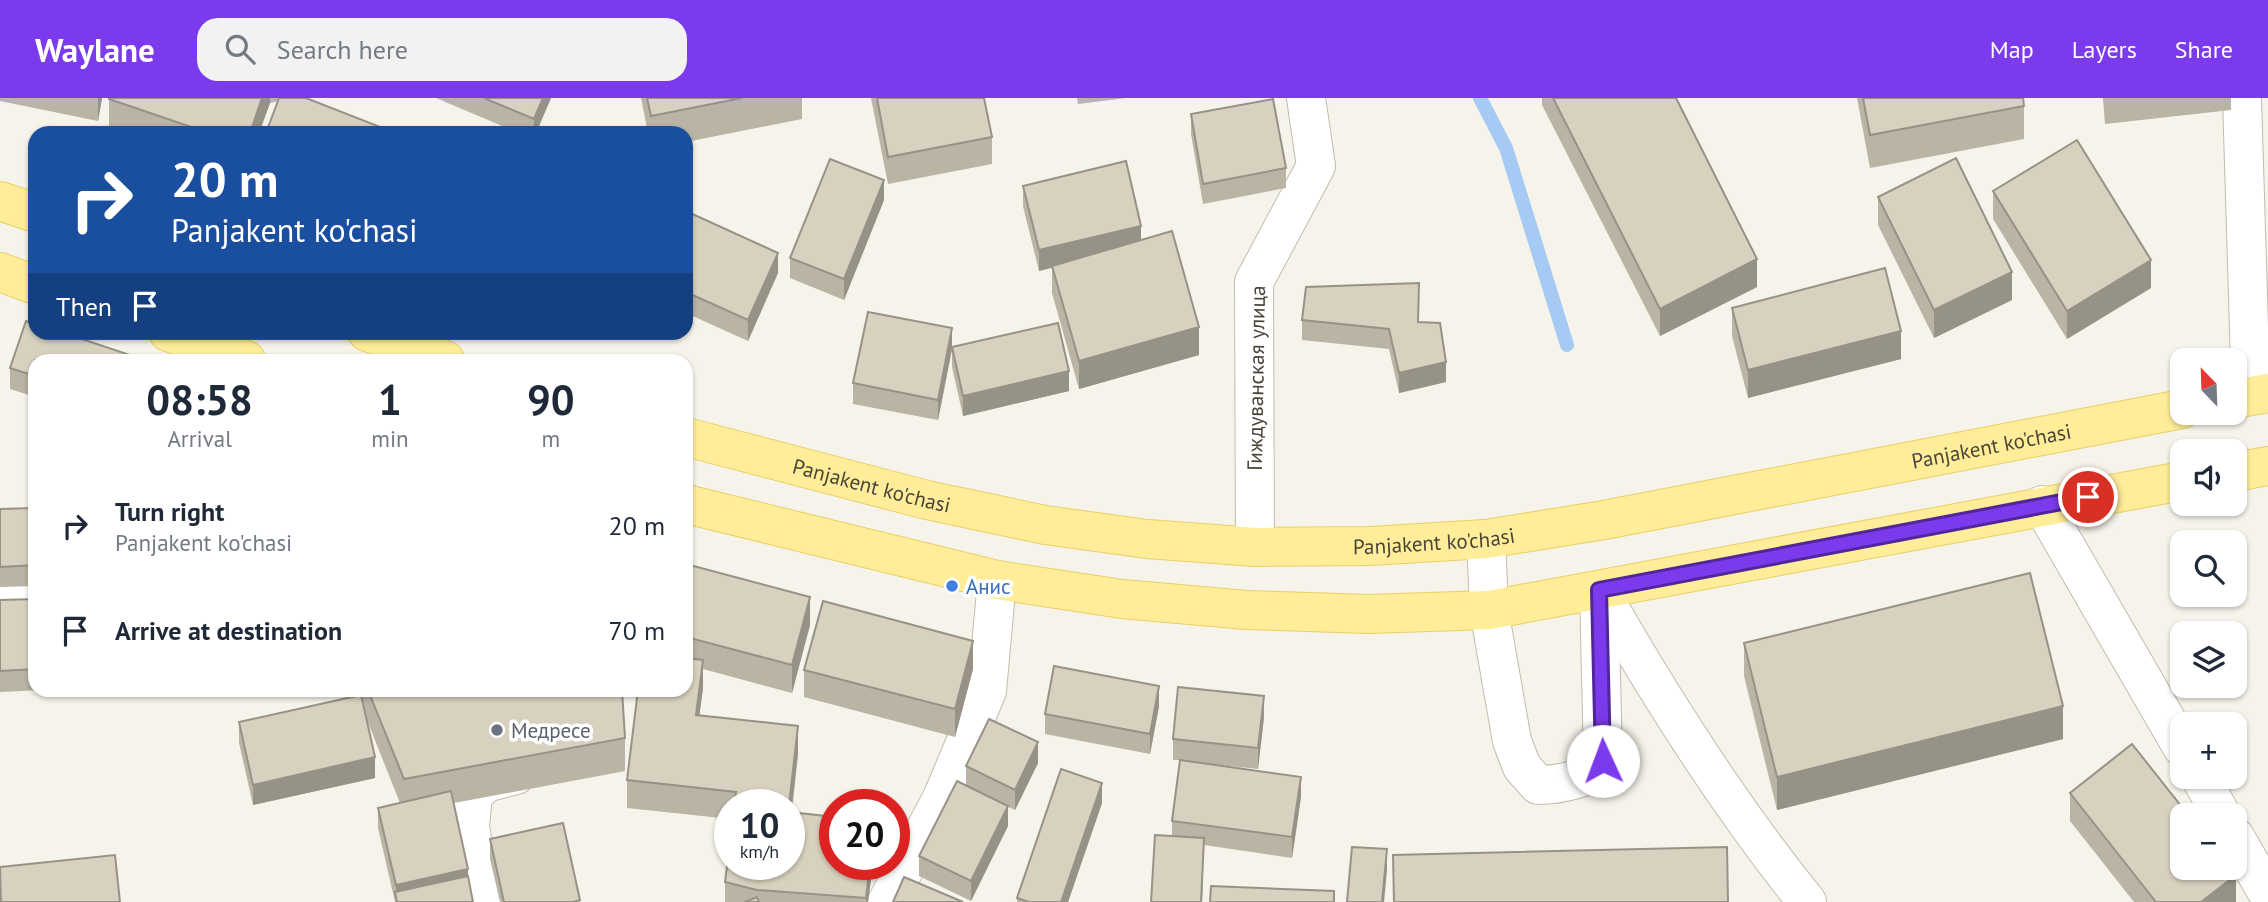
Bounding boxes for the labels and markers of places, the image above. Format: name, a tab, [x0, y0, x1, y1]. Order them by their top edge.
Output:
pin	[2058, 467, 2118, 527]
place label: Анис	[966, 573, 1011, 600]
marker: Анис	[944, 578, 960, 594]
place label: Медресе	[511, 717, 591, 744]
marker: Медресе	[489, 722, 505, 738]

